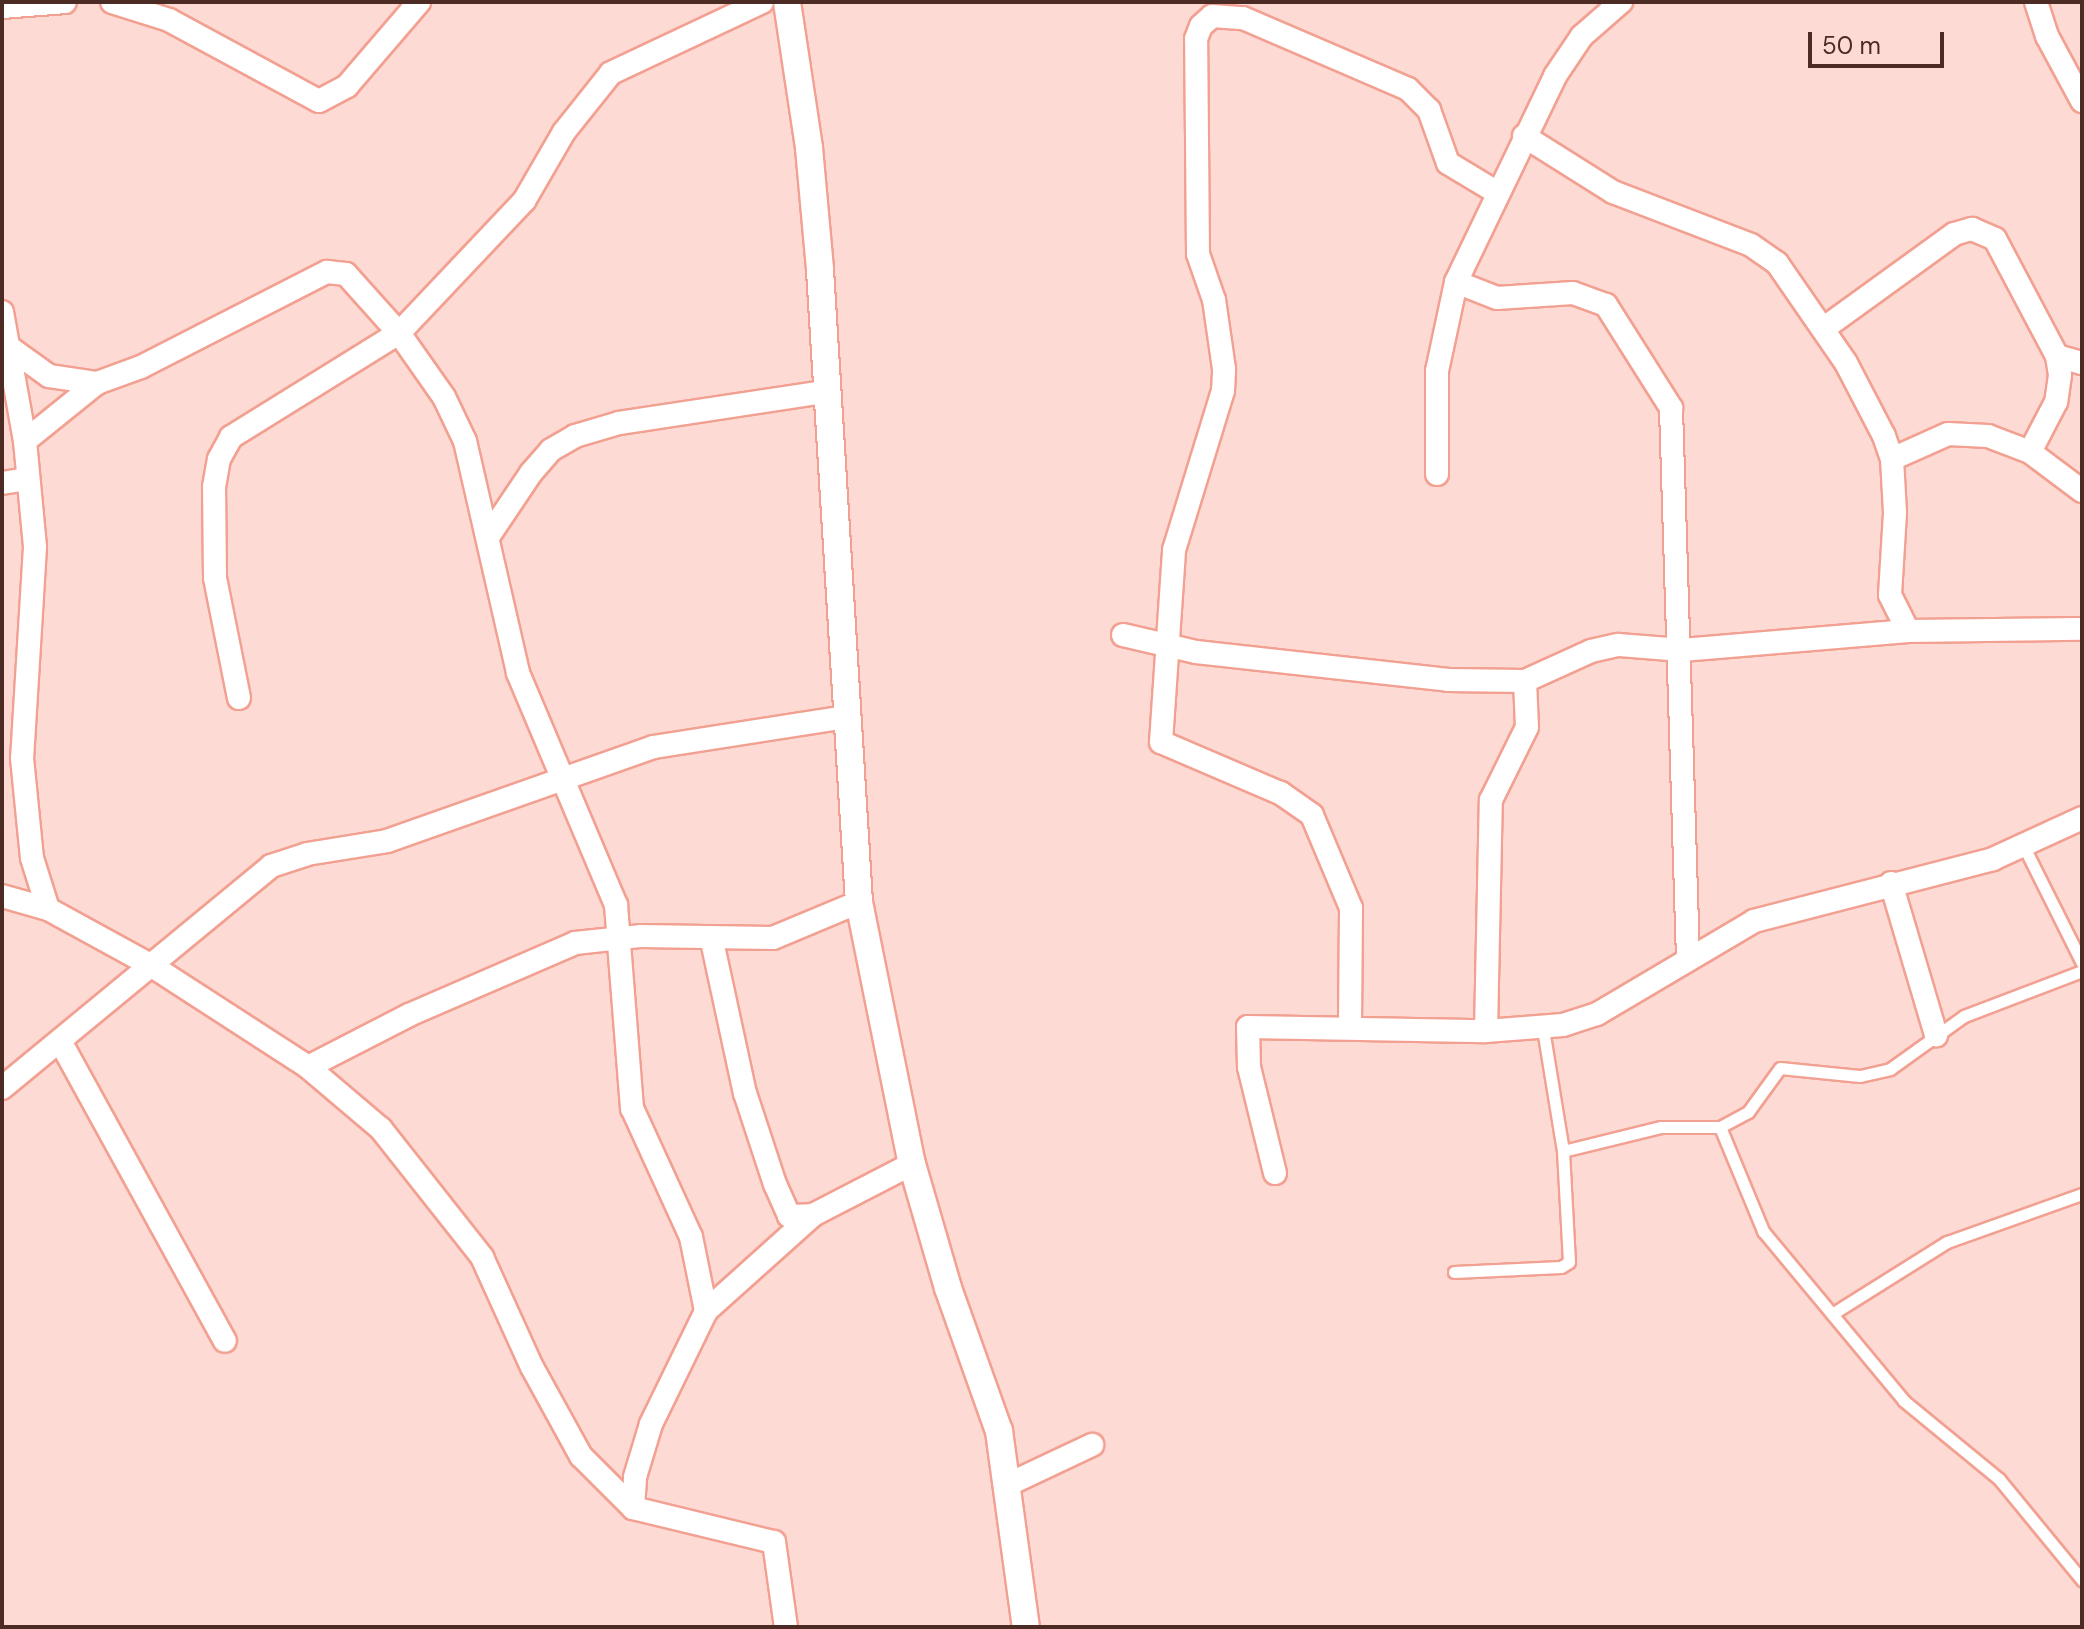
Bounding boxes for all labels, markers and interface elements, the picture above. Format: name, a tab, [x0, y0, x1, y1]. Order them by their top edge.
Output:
scale bar	[1812, 16, 1948, 66]
text: 50 m	[1822, 30, 1881, 61]

